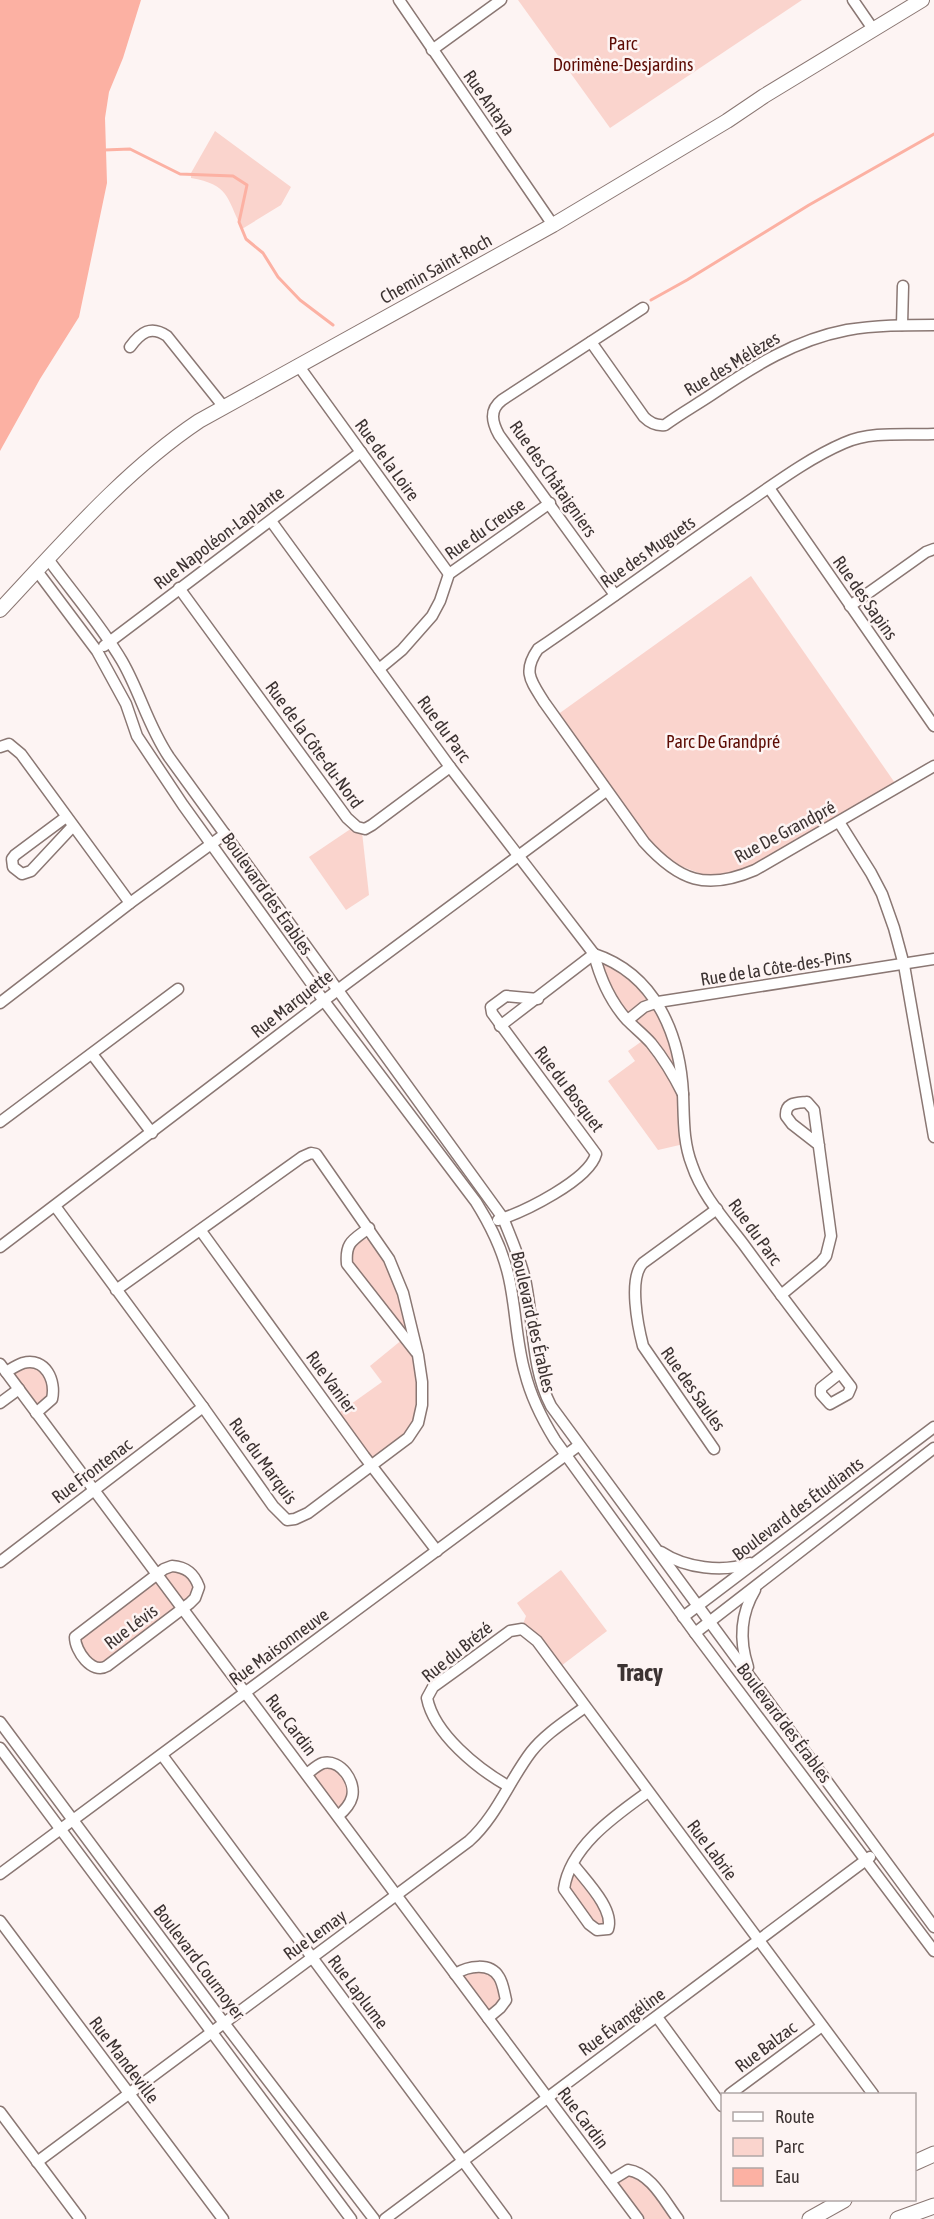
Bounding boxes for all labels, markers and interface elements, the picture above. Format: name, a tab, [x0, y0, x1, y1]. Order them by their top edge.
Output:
park label: Parc Dorimène-Desjardins	[553, 33, 693, 75]
street label: Rue Antaya	[459, 66, 520, 139]
street label: Chemin Saint-Roch	[376, 229, 495, 308]
street label: Rue des Mélèzes	[680, 327, 783, 400]
street label: Rue de la Loire	[351, 415, 424, 505]
street label: Rue des Châtaigniers	[505, 416, 601, 541]
street label: Rue Napoléon-Laplante	[149, 482, 288, 593]
street label: Rue du Creuse	[441, 493, 529, 564]
street label: Rue des Muguets	[596, 511, 699, 592]
street label: Rue des Sapins	[829, 552, 902, 644]
street label: Rue de la Côte-du-Nord	[261, 677, 368, 812]
street label: Rue du Parc	[413, 691, 476, 766]
park label: Parc De Grandpré	[666, 731, 780, 752]
street label: Rue De Grandpré	[731, 796, 839, 867]
street label: Boulevard des Érables	[217, 829, 317, 959]
street label: Rue de la Côte-des-Pins	[699, 945, 853, 990]
street label: Rue Marquette	[247, 965, 337, 1042]
street label: Rue du Bosquet	[530, 1042, 608, 1136]
street label: Rue du Parc	[724, 1194, 787, 1269]
street label: Boulevard des Érables	[507, 1249, 560, 1395]
street label: Rue des Saules	[657, 1343, 730, 1435]
street label: Rue Vanier	[302, 1347, 361, 1417]
street label: Rue du Marquis	[225, 1413, 302, 1508]
street label: Rue Frontenac	[48, 1434, 136, 1507]
street label: Boulevard des Étudiants	[728, 1453, 867, 1565]
street label: Rue Lévis	[100, 1600, 161, 1653]
street label: Rue Maisonneuve	[225, 1604, 332, 1690]
street label: Rue du Brézé	[417, 1617, 496, 1686]
district label: Tracy	[617, 1659, 663, 1686]
street label: Boulevard des Érables	[733, 1659, 836, 1787]
street label: Rue Cardin	[261, 1690, 321, 1760]
street label: Rue Labrie	[683, 1815, 742, 1884]
street label: Boulevard Cournoyer	[149, 1900, 250, 2024]
street label: Rue Lemay	[279, 1905, 350, 1964]
street label: Rue Laplume	[324, 1951, 393, 2033]
street label: Rue Évangéline	[574, 1983, 669, 2060]
street label: Rue Mandeville	[85, 2012, 164, 2107]
street label: Rue Balzac	[731, 2016, 801, 2077]
street label: Rue Cardin	[553, 2083, 613, 2153]
legend	[721, 2093, 916, 2201]
text: Route	[775, 2106, 814, 2127]
text: Parc	[775, 2136, 804, 2157]
text: Eau	[775, 2166, 800, 2187]

